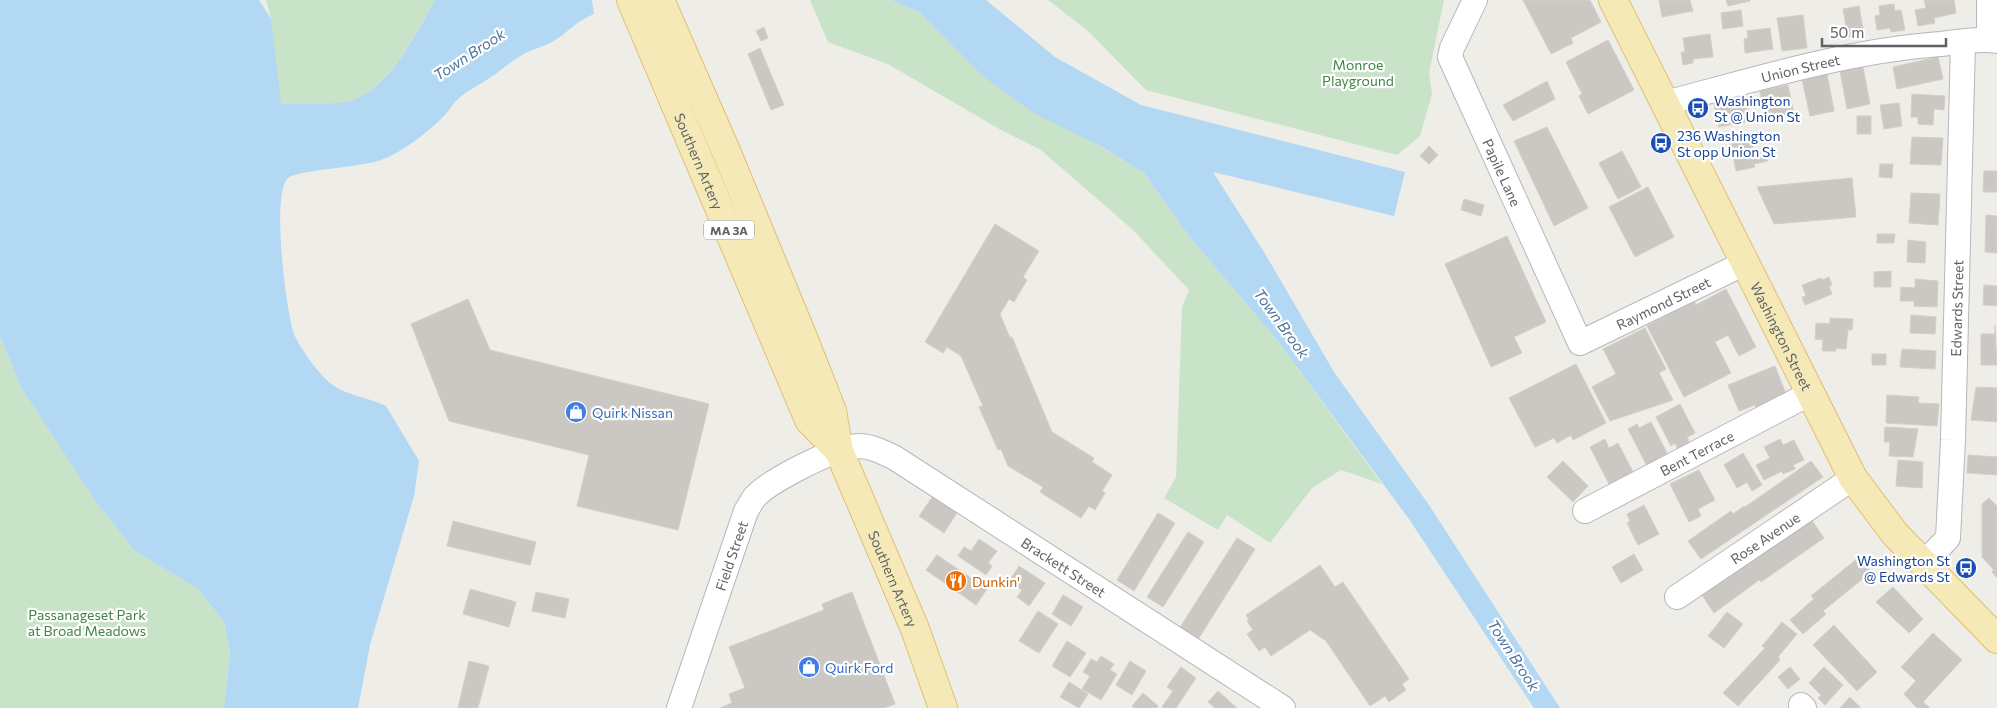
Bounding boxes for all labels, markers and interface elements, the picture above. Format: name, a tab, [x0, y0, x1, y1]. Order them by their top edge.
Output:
scale bar	[1822, 15, 1946, 47]
text: 50 m	[1830, 23, 1864, 41]
water label: Town Brook	[430, 24, 509, 84]
street label: Union Street	[1759, 50, 1842, 86]
park label: Monroe Playground	[1322, 56, 1394, 89]
place label: Washington St @ Union St	[1714, 92, 1801, 125]
bus stop icon: Washington St @ Union St	[1686, 96, 1710, 120]
street label: Southern Artery	[671, 110, 727, 212]
place label: 236 Washington St opp Union St	[1677, 127, 1780, 160]
bus stop icon: 236 Washington St opp Union St	[1649, 131, 1673, 155]
street label: Papile Lane	[1480, 136, 1525, 209]
road number: MA 3A	[704, 220, 754, 240]
street label: Edwards Street	[1947, 259, 1966, 357]
street label: Raymond Street	[1613, 273, 1713, 333]
street label: Washington Street	[1747, 279, 1816, 393]
water label: Town Brook	[1251, 285, 1314, 362]
shop icon: Quirk Nissan	[564, 400, 588, 424]
place label: Quirk Nissan	[592, 404, 673, 421]
street label: Bent Terrace	[1657, 426, 1736, 479]
street label: Rose Avenue	[1727, 508, 1803, 567]
street label: Field Street	[711, 518, 751, 593]
street label: Southern Artery	[865, 528, 922, 629]
street label: Brackett Street	[1018, 533, 1109, 600]
place label: Washington St @ Edwards St	[1857, 552, 1950, 585]
bus stop icon: Washington St @ Edwards St	[1954, 556, 1978, 580]
restaurant icon: Dunkin'	[944, 569, 968, 593]
place label: Dunkin'	[972, 573, 1020, 590]
park label: Passanageset Park at Broad Meadows	[28, 606, 146, 639]
water label: Town Brook	[1484, 616, 1544, 695]
shop icon: Quirk Ford	[797, 655, 821, 679]
place label: Quirk Ford	[825, 659, 893, 676]

